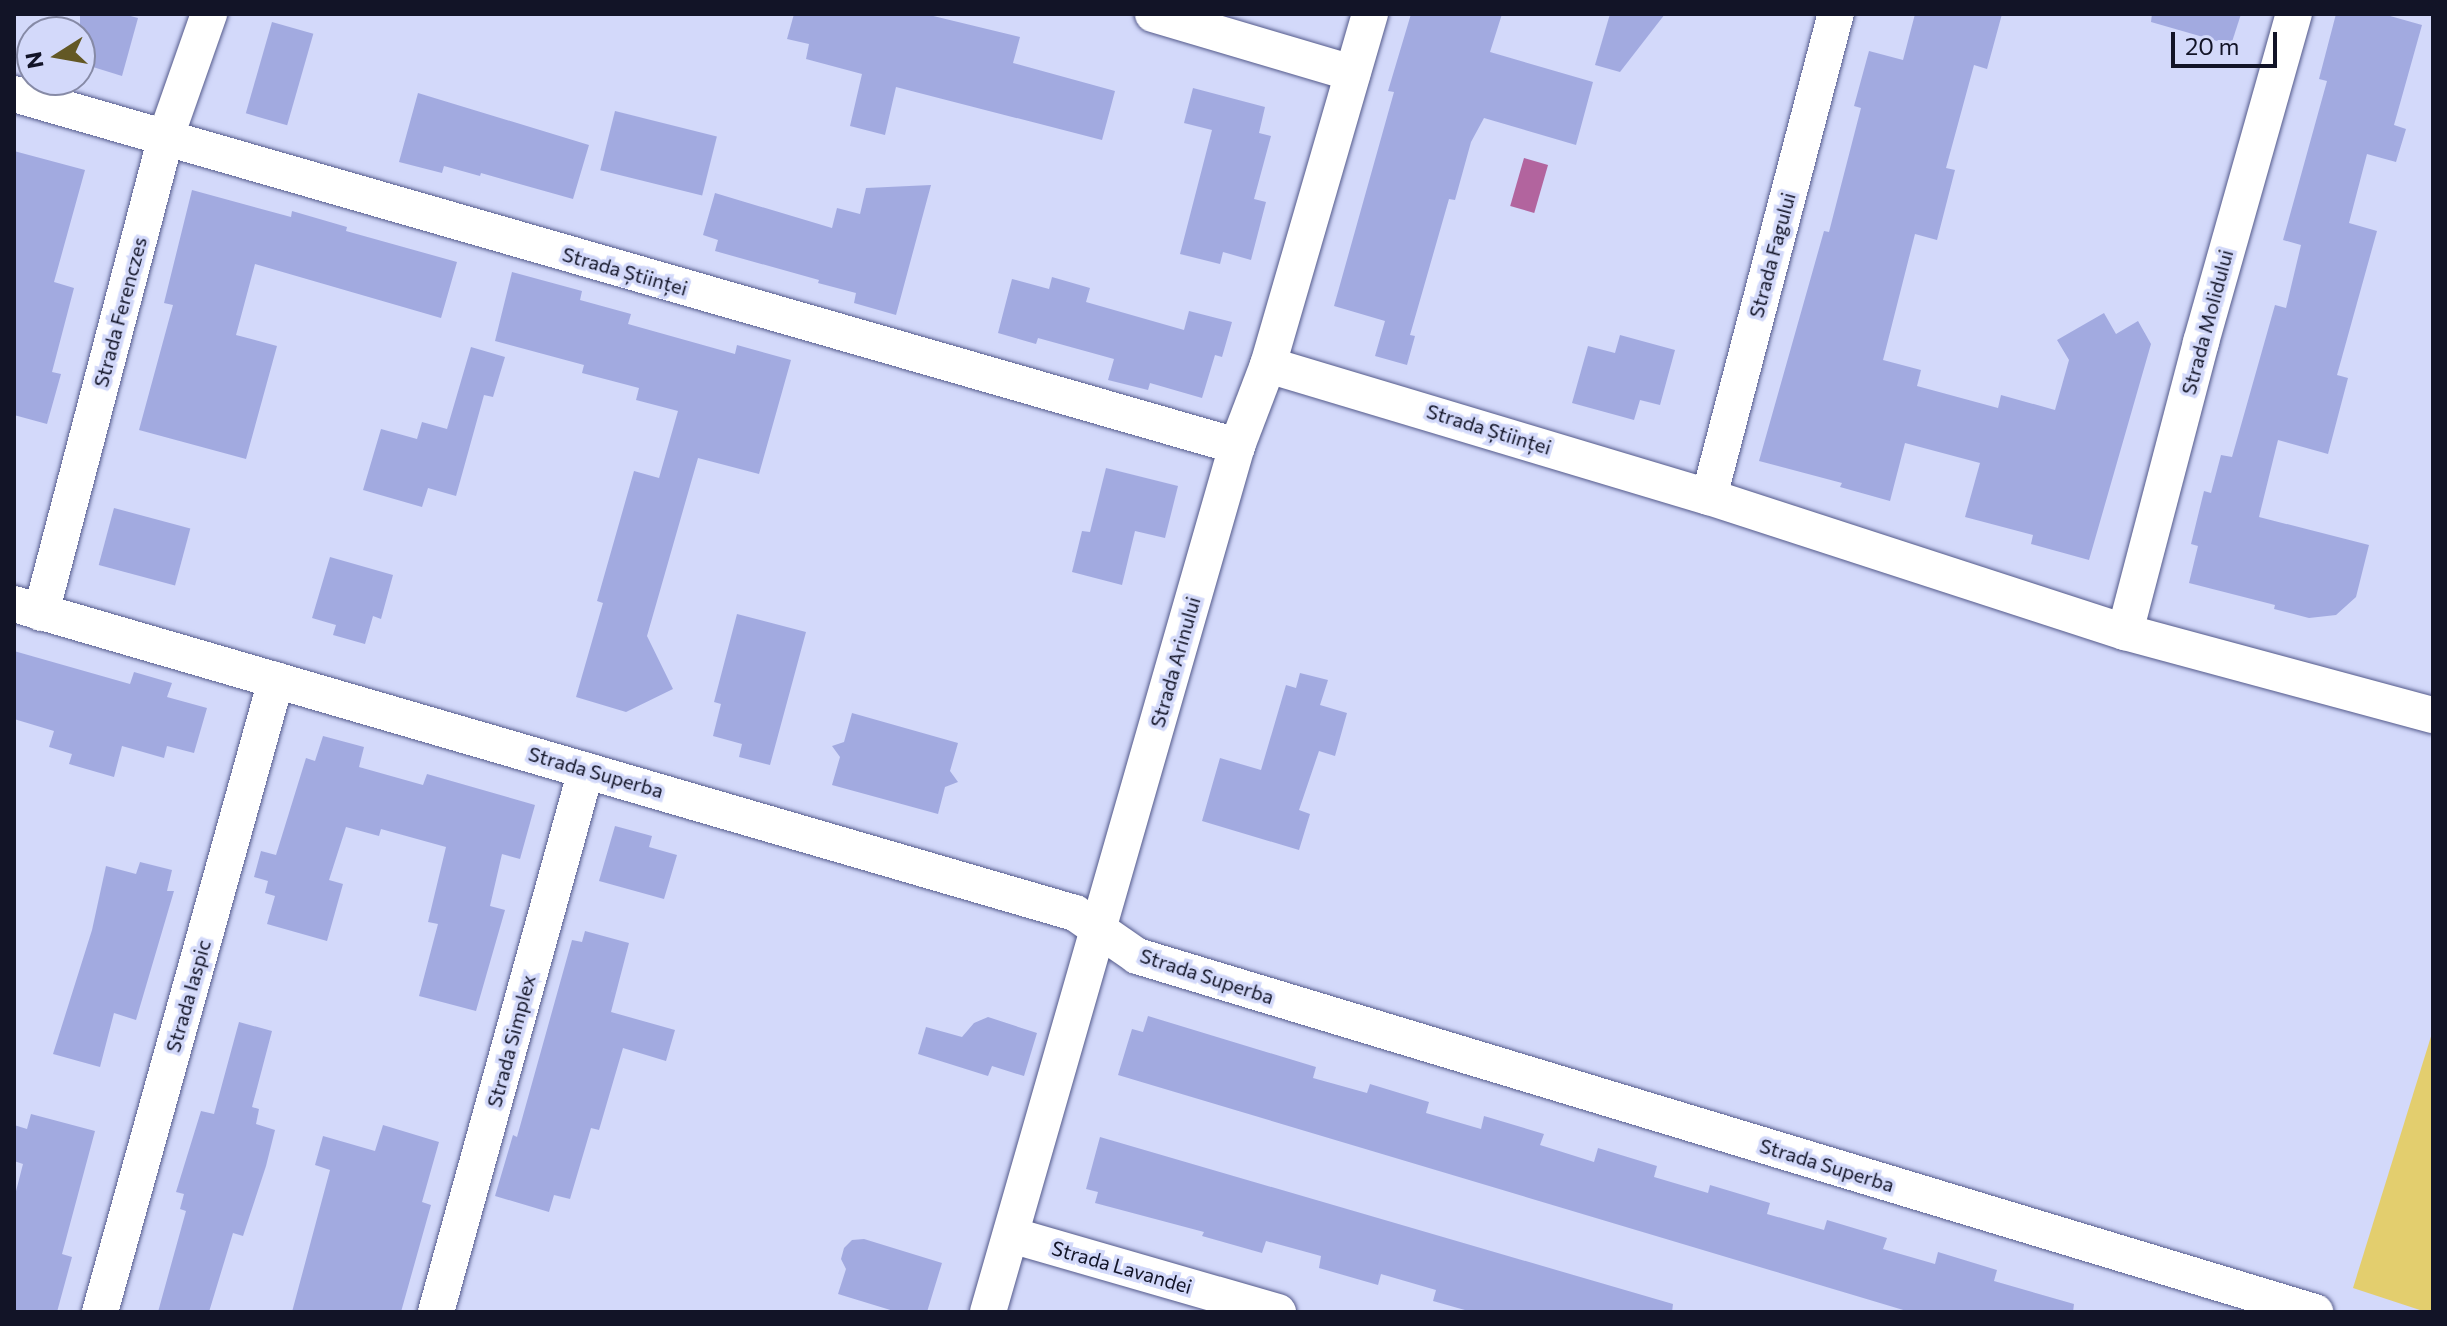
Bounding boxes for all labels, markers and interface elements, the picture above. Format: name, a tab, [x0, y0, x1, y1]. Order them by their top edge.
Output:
north arrow	[16, 16, 96, 96]
scale bar	[2175, 16, 2281, 66]
text: 20 m	[2185, 31, 2239, 60]
text: N	[19, 50, 49, 71]
street label: Strada Fagului	[1744, 190, 1800, 320]
street label: Strada Ferenczes	[88, 234, 152, 390]
street label: Strada Științei	[560, 242, 690, 300]
street label: Strada Molidului	[2176, 247, 2238, 397]
street label: Strada Științei	[1424, 399, 1554, 459]
street label: Strada Arinului	[1145, 594, 1205, 730]
street label: Strada Superba	[526, 741, 666, 803]
street label: Strada Iaspic	[161, 937, 215, 1055]
street label: Strada Superba	[1137, 943, 1277, 1009]
street label: Strada Simplex	[482, 972, 540, 1110]
street label: Strada Superba	[1757, 1133, 1897, 1197]
street label: Strada Lavandei	[1049, 1236, 1195, 1298]

